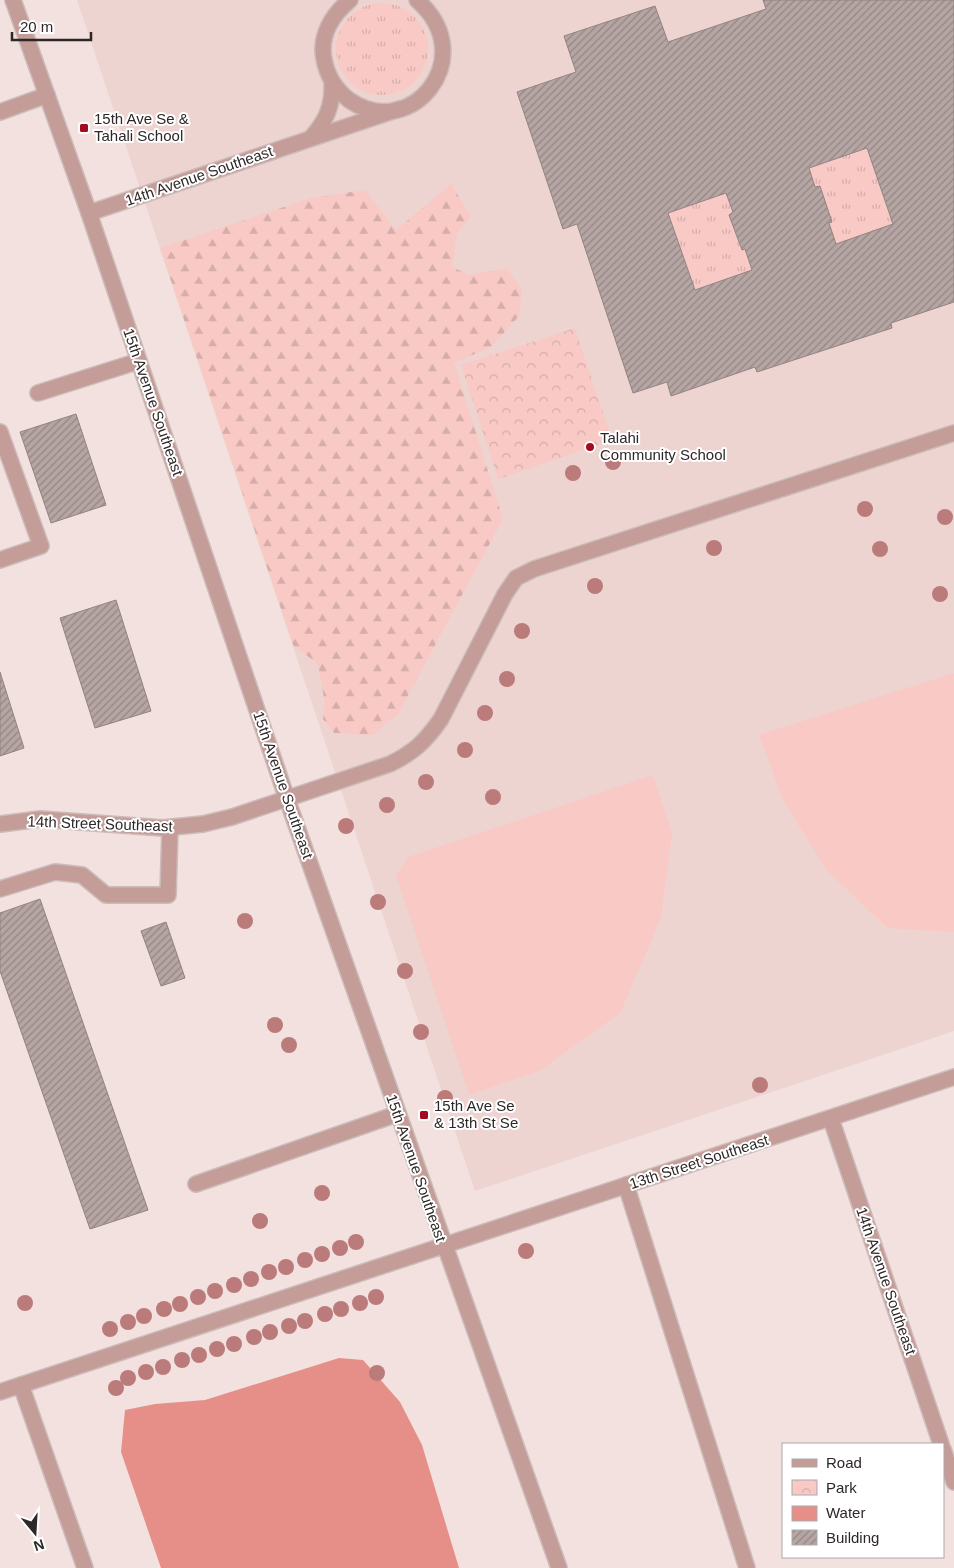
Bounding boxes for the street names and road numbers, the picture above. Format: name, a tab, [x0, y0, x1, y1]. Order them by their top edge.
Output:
street label: 14th Avenue Southeast	[123, 142, 276, 209]
street label: 15th Avenue Southeast	[120, 326, 187, 479]
street label: 15th Avenue Southeast	[250, 709, 317, 862]
street label: 14th Street Southeast	[27, 812, 174, 835]
street label: 15th Avenue Southeast	[383, 1092, 450, 1245]
street label: 13th Street Southeast	[627, 1131, 771, 1192]
street label: 14th Avenue Southeast	[853, 1205, 920, 1358]

